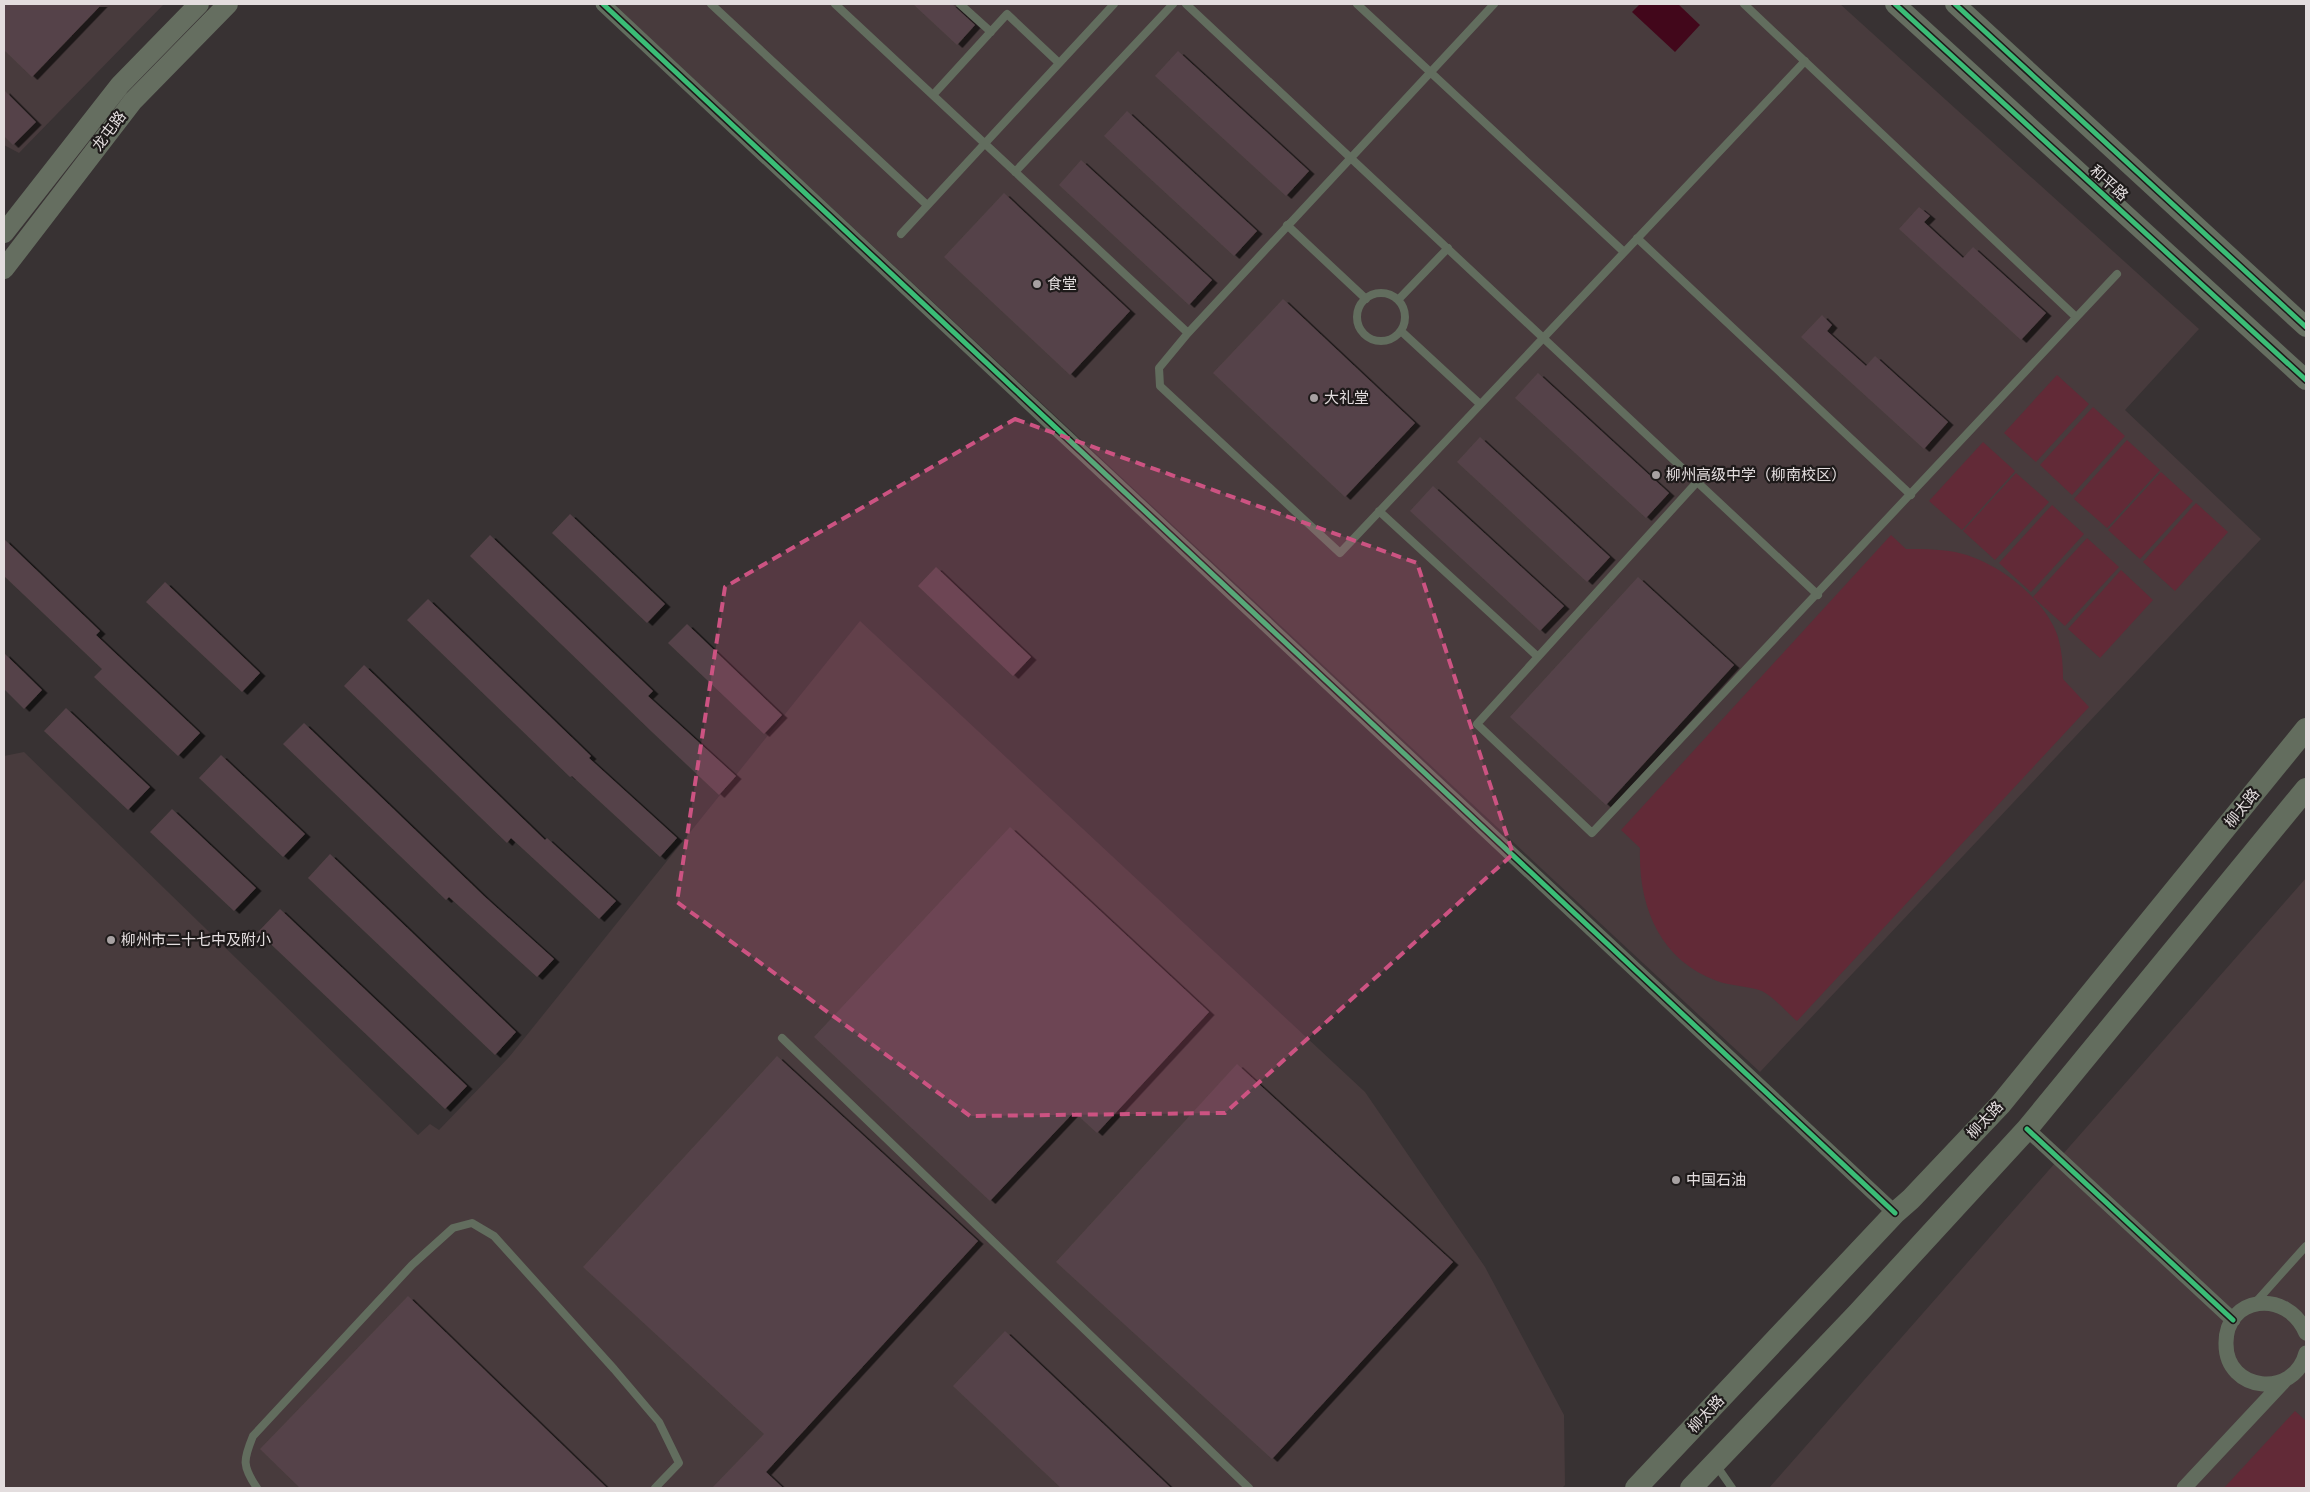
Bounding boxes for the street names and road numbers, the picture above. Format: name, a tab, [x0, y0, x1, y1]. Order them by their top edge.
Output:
street label: 龙屯路	[88, 108, 130, 154]
street label: 和平路	[2086, 161, 2132, 205]
street label: 柳太路	[2221, 785, 2263, 831]
street label: 柳太路	[1963, 1097, 2007, 1143]
street label: 柳太路	[1684, 1391, 1728, 1437]

